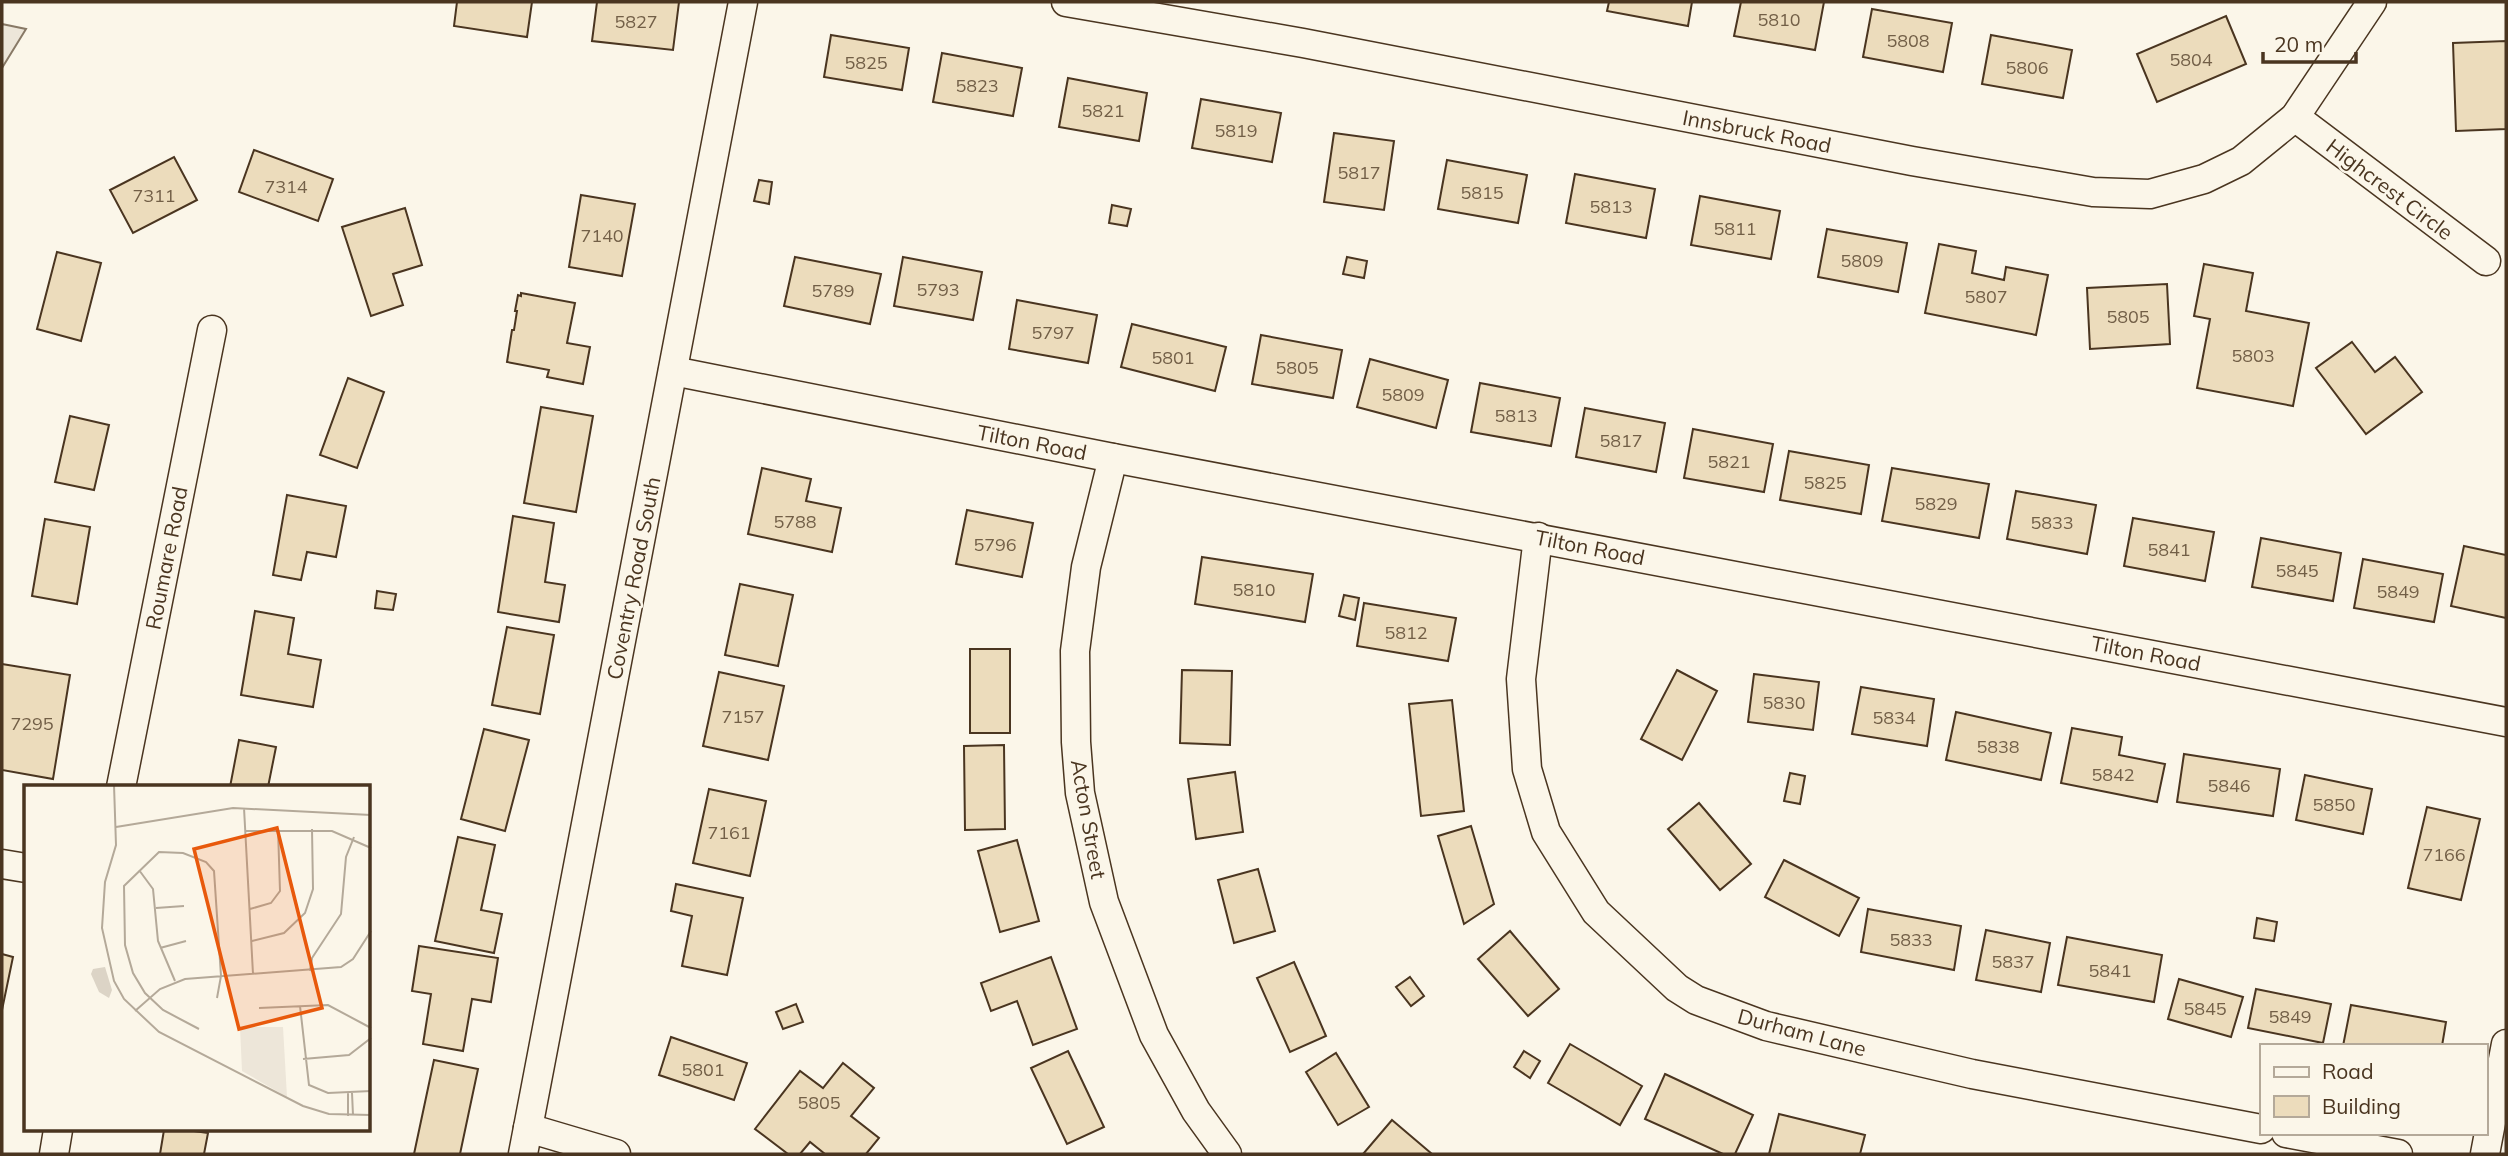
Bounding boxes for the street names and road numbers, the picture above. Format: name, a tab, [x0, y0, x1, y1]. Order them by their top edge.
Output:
street label: Innsbruck Road	[1680, 104, 1834, 158]
street label: Highcrest Circle	[2321, 133, 2459, 245]
street label: Tilton Road	[975, 419, 1089, 465]
street label: Coventry Road South	[601, 474, 665, 682]
street label: Roumare Road	[139, 484, 193, 632]
street label: Tilton Road	[1533, 524, 1647, 570]
street label: Tilton Road	[2089, 630, 2203, 676]
street label: Acton Street	[1066, 757, 1112, 881]
street label: Durham Lane	[1735, 1002, 1869, 1062]

